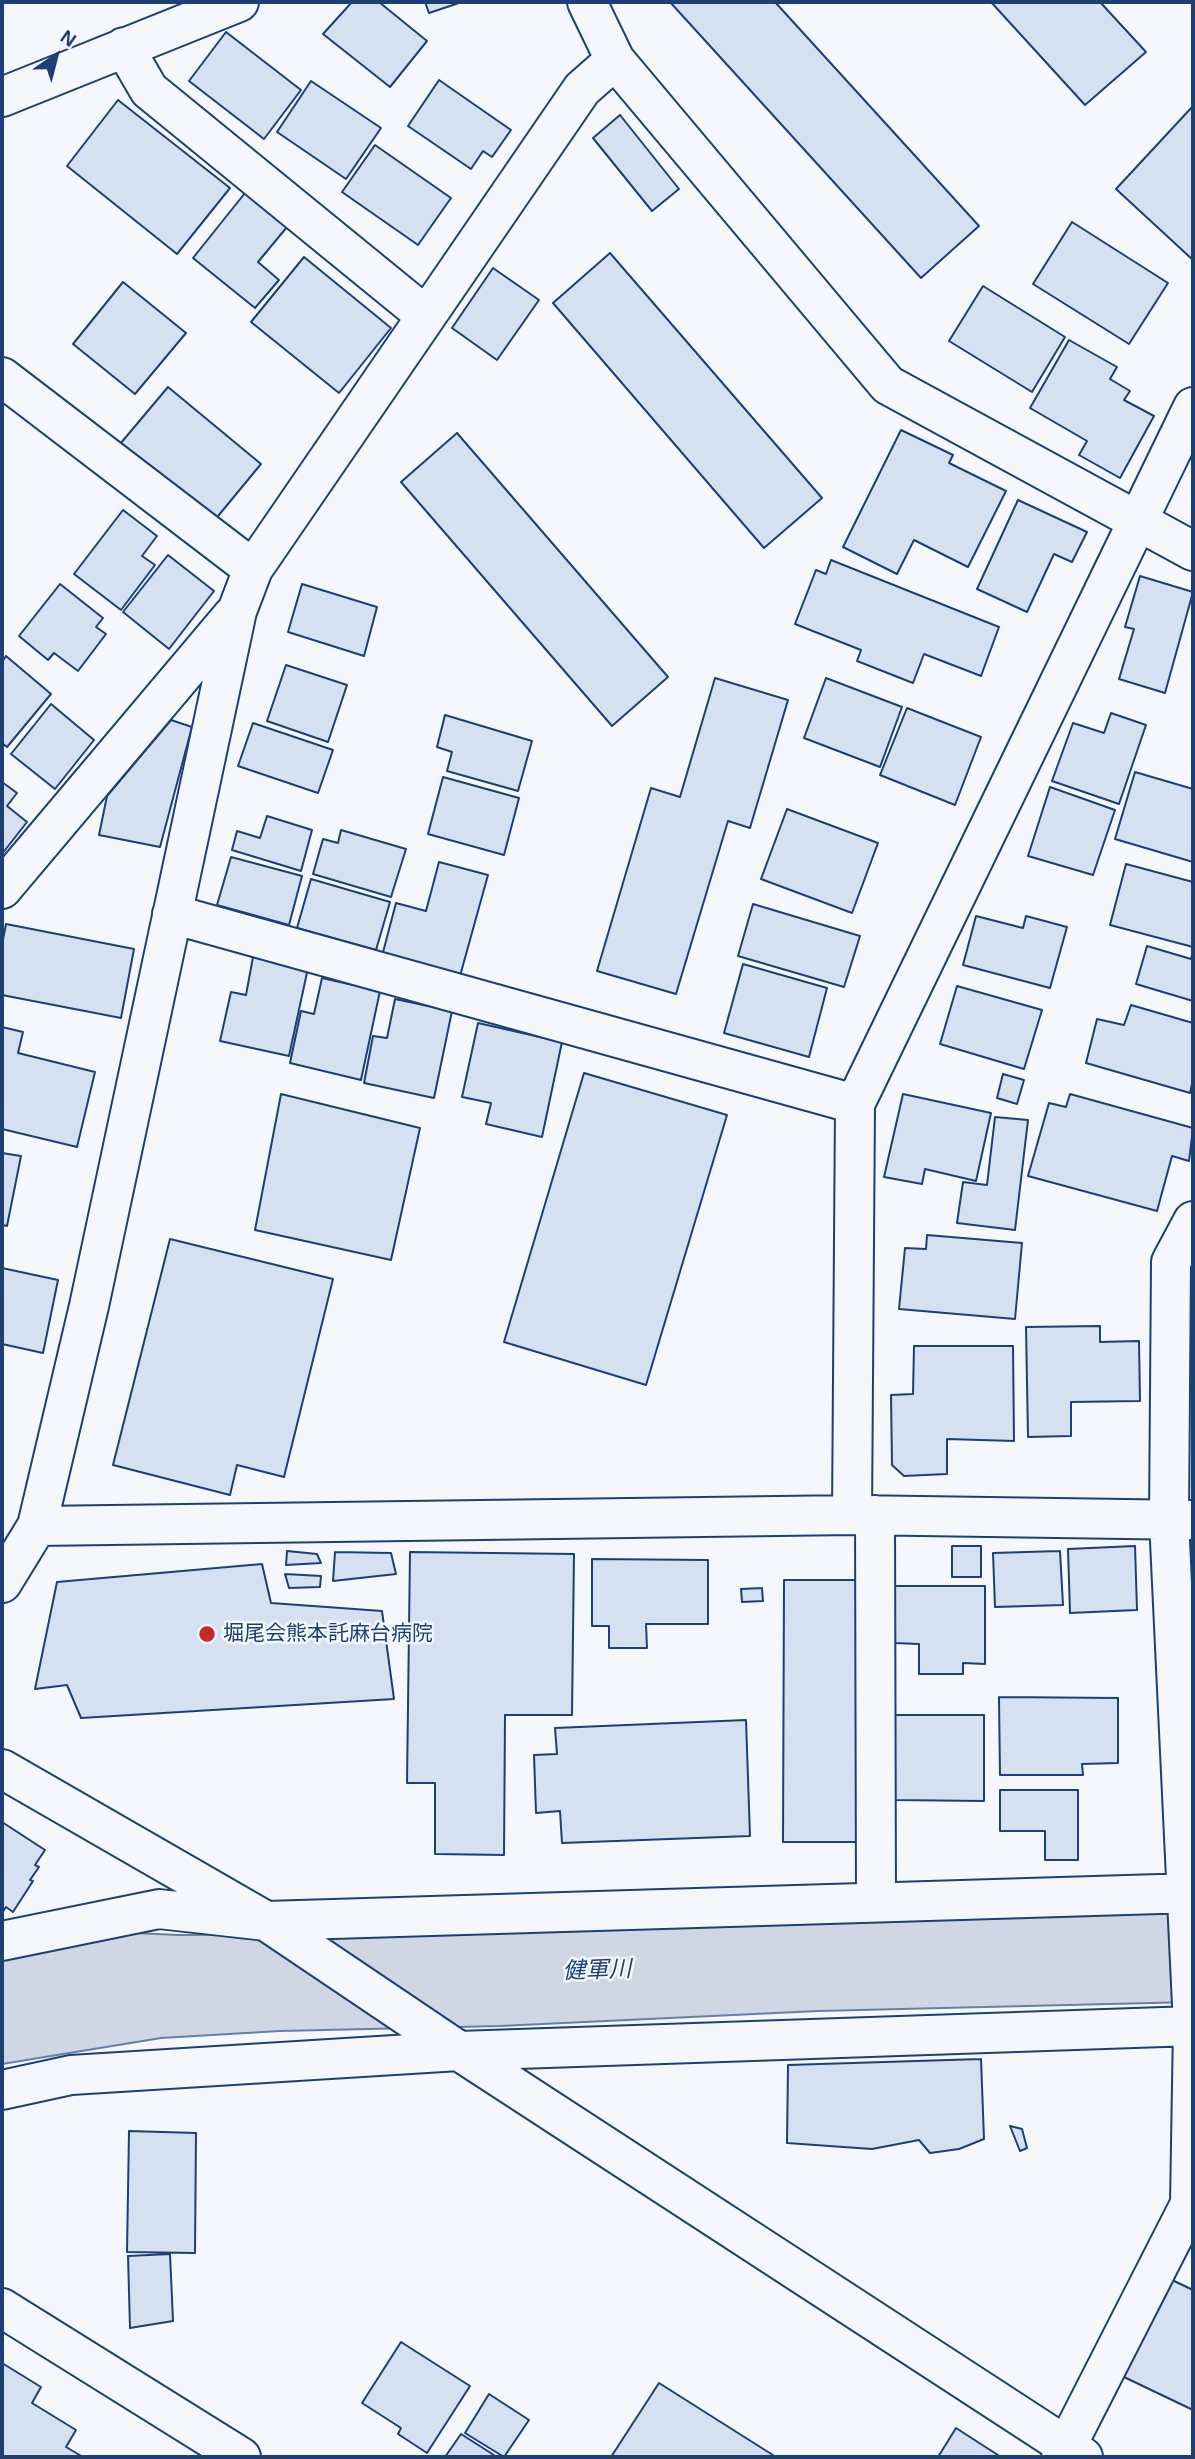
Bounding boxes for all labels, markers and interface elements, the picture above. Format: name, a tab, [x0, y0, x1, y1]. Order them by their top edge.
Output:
north arrow	[21, 21, 91, 91]
text: N	[57, 26, 80, 51]
place label: 堀尾会熊本託麻台病院	[223, 1621, 433, 1647]
marker: 堀尾会熊本託麻台病院	[197, 1624, 217, 1644]
water label: 健軍川	[562, 1956, 632, 1986]

